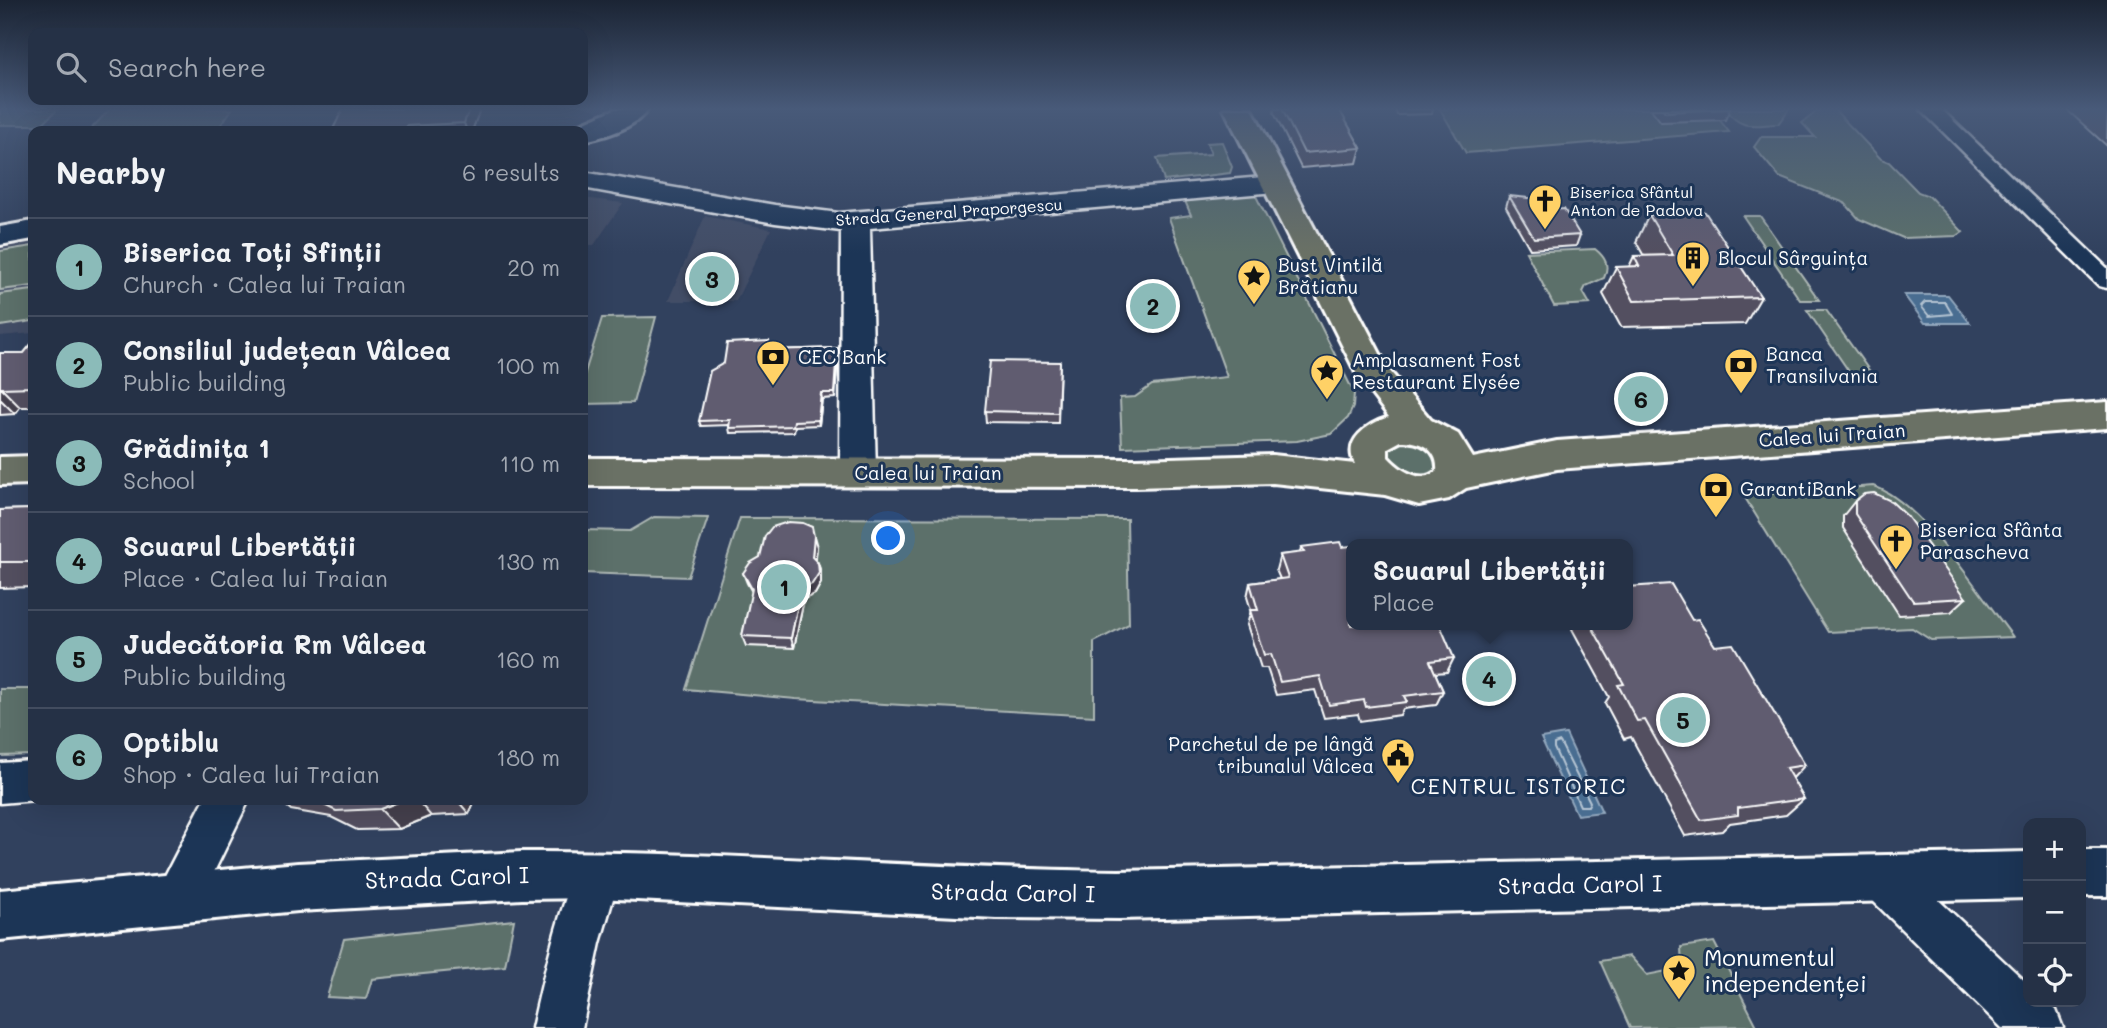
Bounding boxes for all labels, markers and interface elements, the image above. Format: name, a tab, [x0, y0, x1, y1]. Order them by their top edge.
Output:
search box	[28, 28, 588, 105]
icon: search	[52, 48, 90, 86]
text: Search here	[108, 50, 266, 84]
text: Nearby	[56, 152, 166, 192]
text: 6 results	[462, 157, 560, 187]
place label: Biserica Sfântul Anton de Padova	[1570, 181, 1703, 220]
church icon: Biserica Sfântul Anton de Padova	[1526, 182, 1564, 231]
street label: Strada General Praporgescu	[835, 193, 1063, 230]
text: Biserica Toți Sfinții	[123, 235, 382, 269]
building icon: Blocul Sârguința	[1674, 239, 1712, 288]
place label: Blocul Sârguința	[1718, 245, 1868, 271]
text: 1	[74, 252, 84, 282]
text: 20 m	[507, 252, 560, 282]
place label: Bust Vintilă Brătianu	[1278, 252, 1383, 299]
pin: 3	[689, 253, 735, 305]
place icon: Bust Vintilă Brătianu	[1235, 257, 1273, 306]
text: Church · Calea lui Traian	[123, 269, 406, 299]
pin: 2	[1130, 280, 1176, 332]
text: Consiliul județean Vâlcea	[123, 333, 451, 367]
bank icon: CEC Bank	[754, 338, 792, 387]
place label: Banca Transilvania	[1766, 341, 1878, 388]
place label: CEC Bank	[798, 344, 886, 369]
bank icon: Banca Transilvania	[1722, 346, 1760, 395]
place label: Amplasament Fost Restaurant Elysée	[1352, 347, 1521, 394]
text: 2	[73, 350, 85, 380]
text: 100 m	[496, 350, 560, 380]
place icon: Amplasament Fost Restaurant Elysée	[1308, 352, 1346, 401]
text: Public building	[123, 367, 286, 397]
pin: 6	[1618, 373, 1664, 425]
street label: Calea lui Traian	[1758, 417, 1906, 452]
text: Grădinița 1	[123, 431, 270, 465]
text: 3	[72, 448, 86, 478]
text: 110 m	[500, 448, 560, 478]
street label: Calea lui Traian	[854, 460, 1002, 485]
text: School	[123, 465, 196, 495]
bank icon: GarantiBank	[1697, 470, 1735, 519]
place label: GarantiBank	[1740, 476, 1856, 501]
place label: Biserica Sfânta Parascheva	[1920, 517, 2063, 564]
your location	[871, 521, 905, 555]
church icon: Biserica Sfânta Parascheva	[1877, 522, 1915, 571]
text: Scuarul Libertății	[123, 529, 357, 563]
popup	[1346, 539, 1633, 630]
text: 4	[72, 546, 86, 576]
text: 130 m	[496, 546, 560, 576]
text: Scuarul Libertății	[1373, 553, 1606, 587]
pin: 1	[761, 561, 807, 613]
text: Place · Calea lui Traian	[123, 563, 388, 593]
text: Place	[1373, 587, 1435, 617]
text: Judecătoria Rm Vâlcea	[123, 627, 427, 661]
text: 5	[72, 644, 86, 674]
text: 160 m	[496, 644, 560, 674]
pin: 4	[1466, 653, 1512, 705]
text: Public building	[123, 661, 286, 691]
pin: 5	[1660, 694, 1706, 746]
text: Optiblu	[123, 725, 219, 759]
place label: Parchetul de pe lângă tribunalul Vâlcea	[1168, 731, 1374, 778]
public building icon: Parchetul de pe lângă tribunalul Vâlcea	[1379, 736, 1417, 785]
text: 6	[72, 742, 86, 772]
text: 180 m	[496, 742, 560, 772]
text: Shop · Calea lui Traian	[123, 759, 380, 789]
district label: CENTRUL ISTORIC	[1411, 772, 1627, 799]
map controls	[2023, 818, 2086, 1007]
button: +	[2023, 818, 2086, 881]
street label: Strada Carol I	[364, 859, 530, 895]
street label: Strada Carol I	[1498, 868, 1662, 900]
street label: Strada Carol I	[931, 876, 1095, 908]
button: −	[2023, 881, 2086, 944]
place label: Monumentul independenței	[1704, 942, 1867, 999]
button: locate	[2023, 944, 2086, 1007]
place icon: Monumentul independenței	[1660, 952, 1698, 1001]

